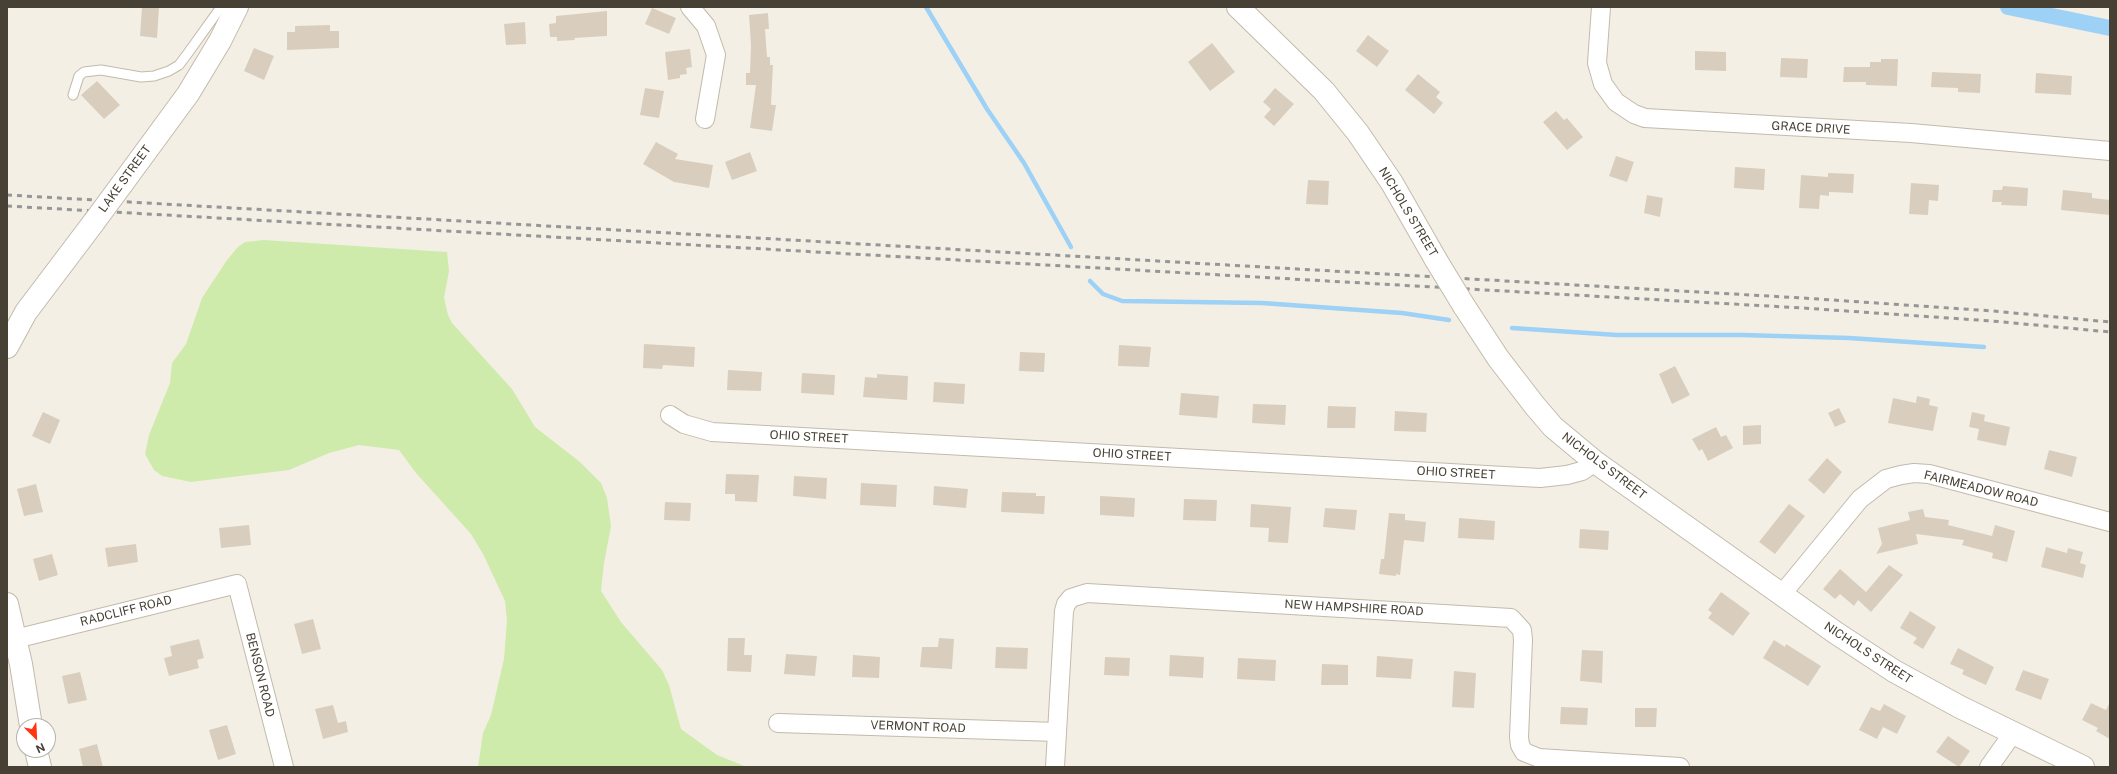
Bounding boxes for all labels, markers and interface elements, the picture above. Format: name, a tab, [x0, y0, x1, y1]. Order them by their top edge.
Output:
street label: GRACE DRIVE	[1771, 119, 1851, 137]
street label: LAKE STREET	[96, 143, 154, 215]
street label: NICHOLS STREET	[1376, 165, 1440, 259]
street label: OHIO STREET	[769, 428, 849, 446]
street label: NICHOLS STREET	[1559, 430, 1649, 502]
street label: OHIO STREET	[1092, 446, 1172, 464]
street label: OHIO STREET	[1416, 464, 1496, 482]
street label: FAIRMEADOW ROAD	[1922, 468, 2040, 510]
street label: RADCLIFF ROAD	[79, 593, 173, 629]
street label: NEW HAMPSHIRE ROAD	[1284, 597, 1424, 619]
street label: NICHOLS STREET	[1821, 619, 1915, 687]
street label: BENSON ROAD	[243, 631, 277, 719]
north arrow	[16, 718, 56, 758]
street label: VERMONT ROAD	[870, 718, 966, 736]
text: N	[34, 741, 47, 755]

